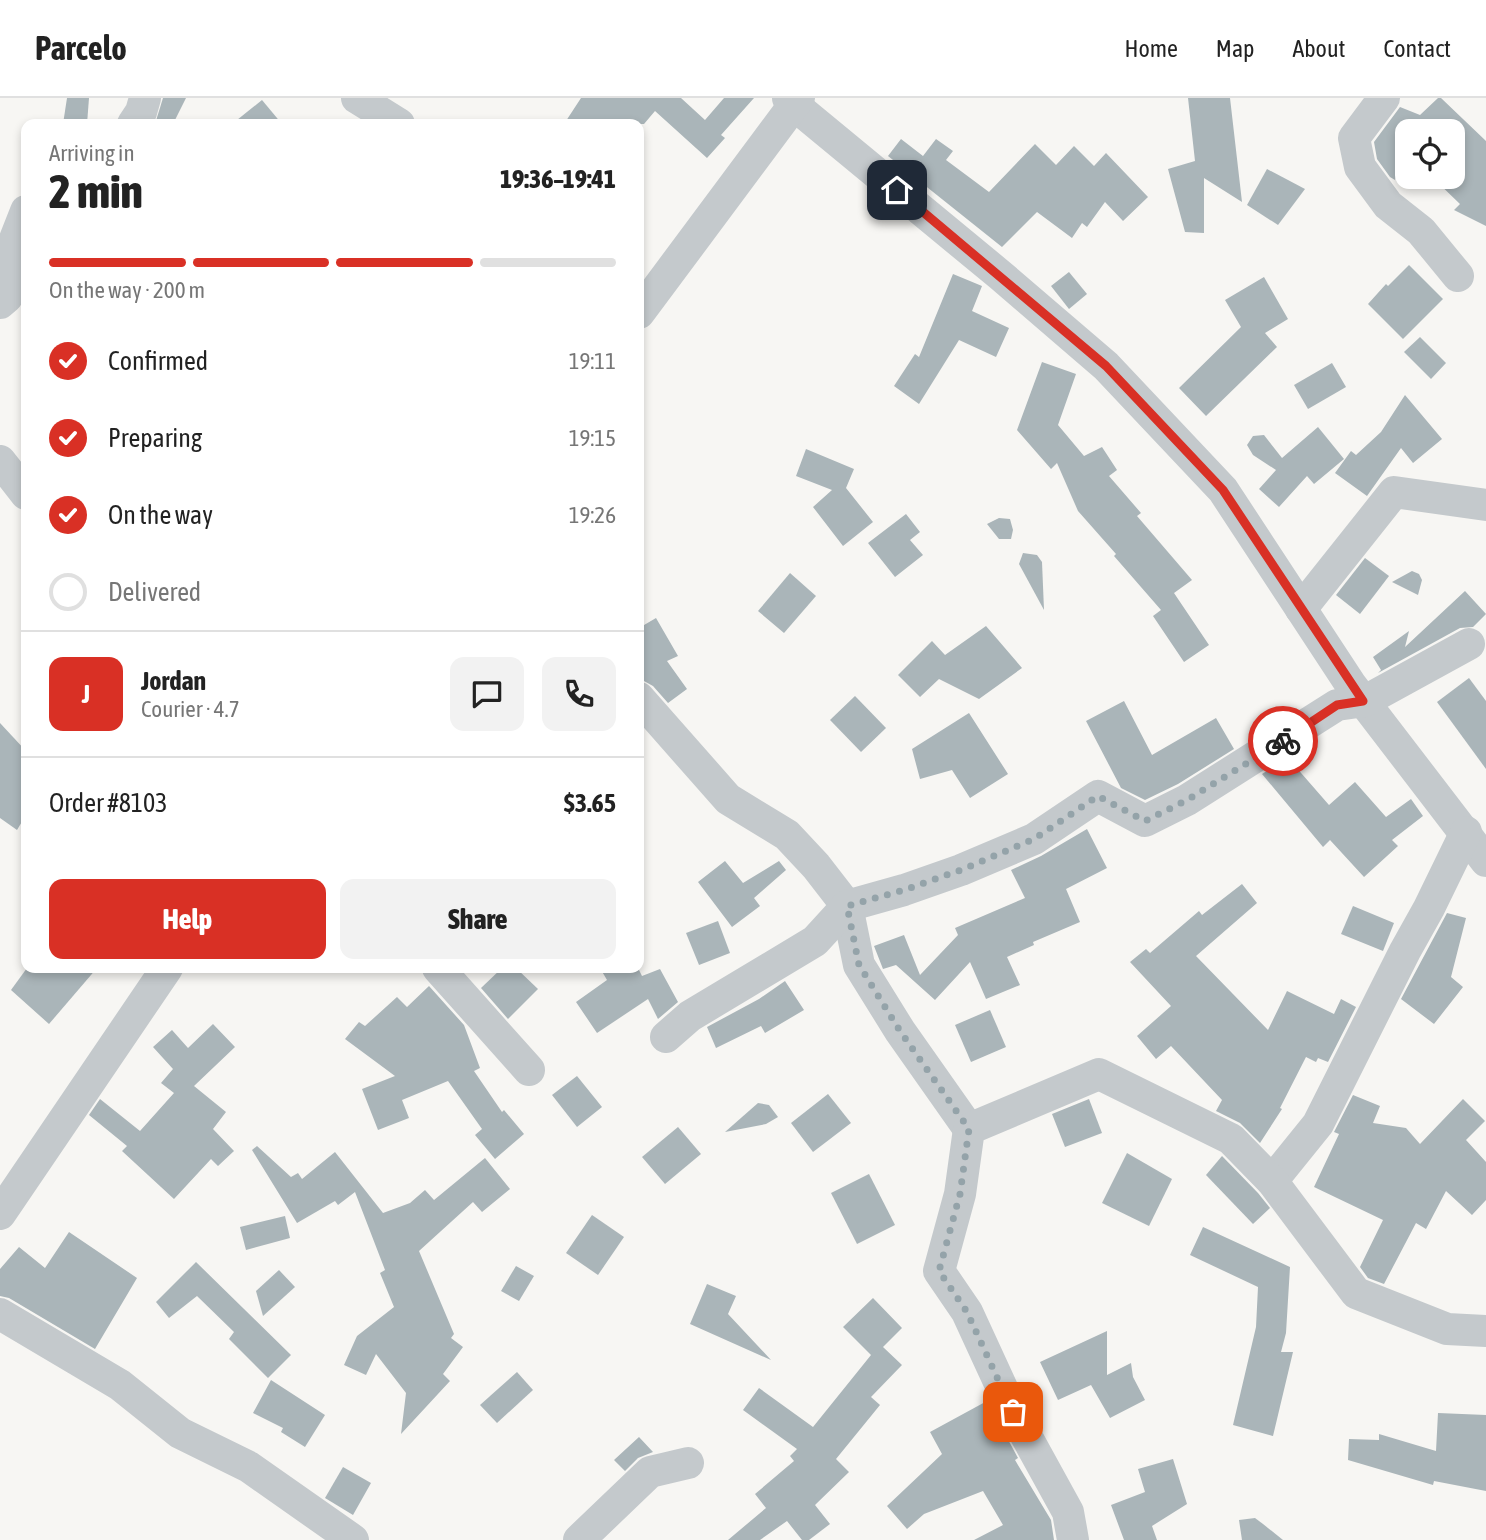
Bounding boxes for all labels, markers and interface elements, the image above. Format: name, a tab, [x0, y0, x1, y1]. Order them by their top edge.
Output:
text: Parcelo	[35, 29, 127, 67]
text: Home	[1124, 35, 1178, 62]
text: Map	[1216, 35, 1254, 62]
text: About	[1292, 35, 1345, 62]
text: Contact	[1383, 35, 1451, 62]
map controls	[1395, 119, 1465, 189]
button: locate	[1395, 119, 1465, 189]
text: Arriving in	[49, 140, 135, 166]
pin	[867, 160, 927, 220]
text: 19:36–19:41	[500, 164, 616, 194]
text: 2 min	[49, 165, 143, 218]
icon: home	[878, 171, 916, 209]
text: On the way · 200 m	[49, 277, 205, 303]
icon: check	[49, 342, 87, 380]
text: Confirmed	[108, 346, 208, 376]
text: 19:11	[569, 348, 616, 374]
icon: check	[49, 419, 87, 457]
text: Preparing	[108, 423, 202, 453]
text: 19:15	[569, 425, 616, 451]
icon: check	[49, 496, 87, 534]
text: On the way	[108, 500, 213, 530]
text: 19:26	[569, 502, 616, 528]
text: Delivered	[108, 577, 201, 607]
button: chat	[450, 657, 524, 731]
button: phone	[542, 657, 616, 731]
text: Jordan	[141, 666, 206, 696]
text: J	[82, 679, 90, 709]
text: Courier · 4.7	[141, 696, 240, 722]
courier	[1248, 706, 1318, 776]
icon: bike	[1264, 722, 1302, 760]
text: Order #8103	[49, 788, 168, 818]
text: $3.65	[564, 788, 616, 818]
button: Help	[49, 879, 326, 959]
button: Share	[340, 879, 616, 959]
pin	[983, 1382, 1043, 1442]
icon: bag	[994, 1393, 1032, 1431]

